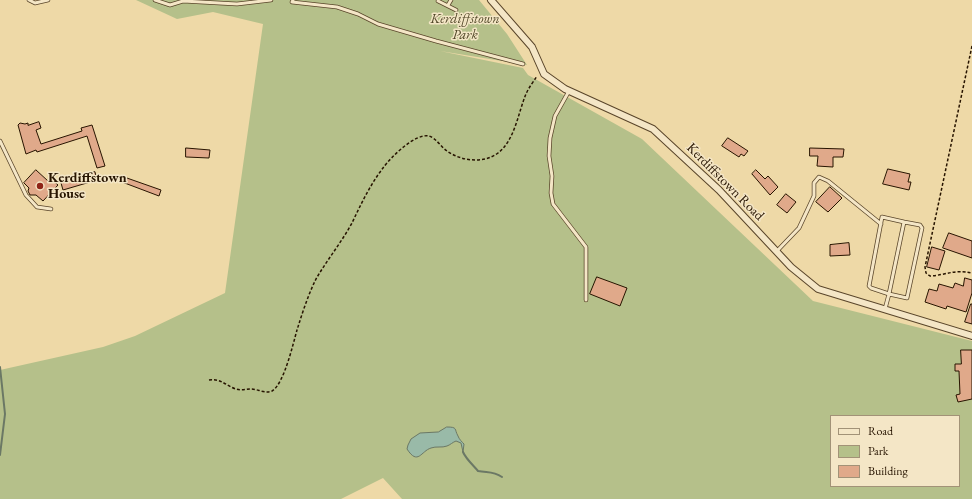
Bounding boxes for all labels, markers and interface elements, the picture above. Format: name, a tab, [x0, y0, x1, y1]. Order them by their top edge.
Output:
park label: Kerdiffstown Park	[430, 11, 500, 44]
street label: Kerdiffstown Road	[683, 140, 767, 224]
place label: Kerdiffstown House	[48, 170, 127, 202]
marker: Kerdiffstown House	[35, 181, 45, 191]
legend	[830, 415, 960, 487]
text: Road	[868, 423, 893, 439]
text: Park	[868, 443, 888, 459]
text: Building	[868, 463, 908, 479]

